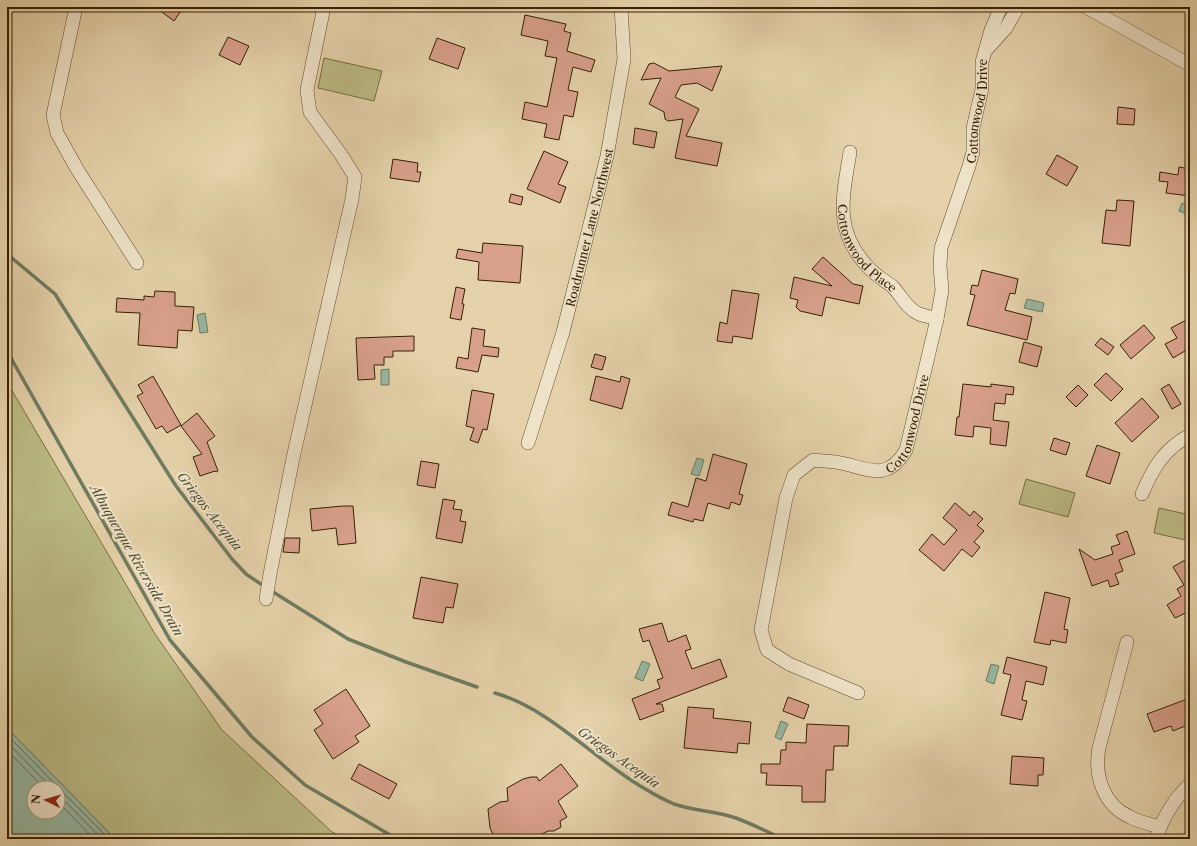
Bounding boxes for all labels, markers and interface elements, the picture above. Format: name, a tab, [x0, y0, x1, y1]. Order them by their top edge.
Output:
street label: Cottonwood Drive	[963, 59, 990, 165]
street label: Roadrunner Lane Northwest	[562, 146, 616, 308]
street label: Cottonwood Place	[836, 204, 901, 295]
street label: Cottonwood Drive	[883, 373, 931, 476]
water label: Griegos Acequia	[174, 468, 246, 554]
water label: Albuquerque Riverside Drain	[86, 480, 187, 639]
water label: Griegos Acequia	[575, 723, 663, 791]
north arrow	[26, 780, 66, 820]
text: N	[29, 793, 43, 805]

